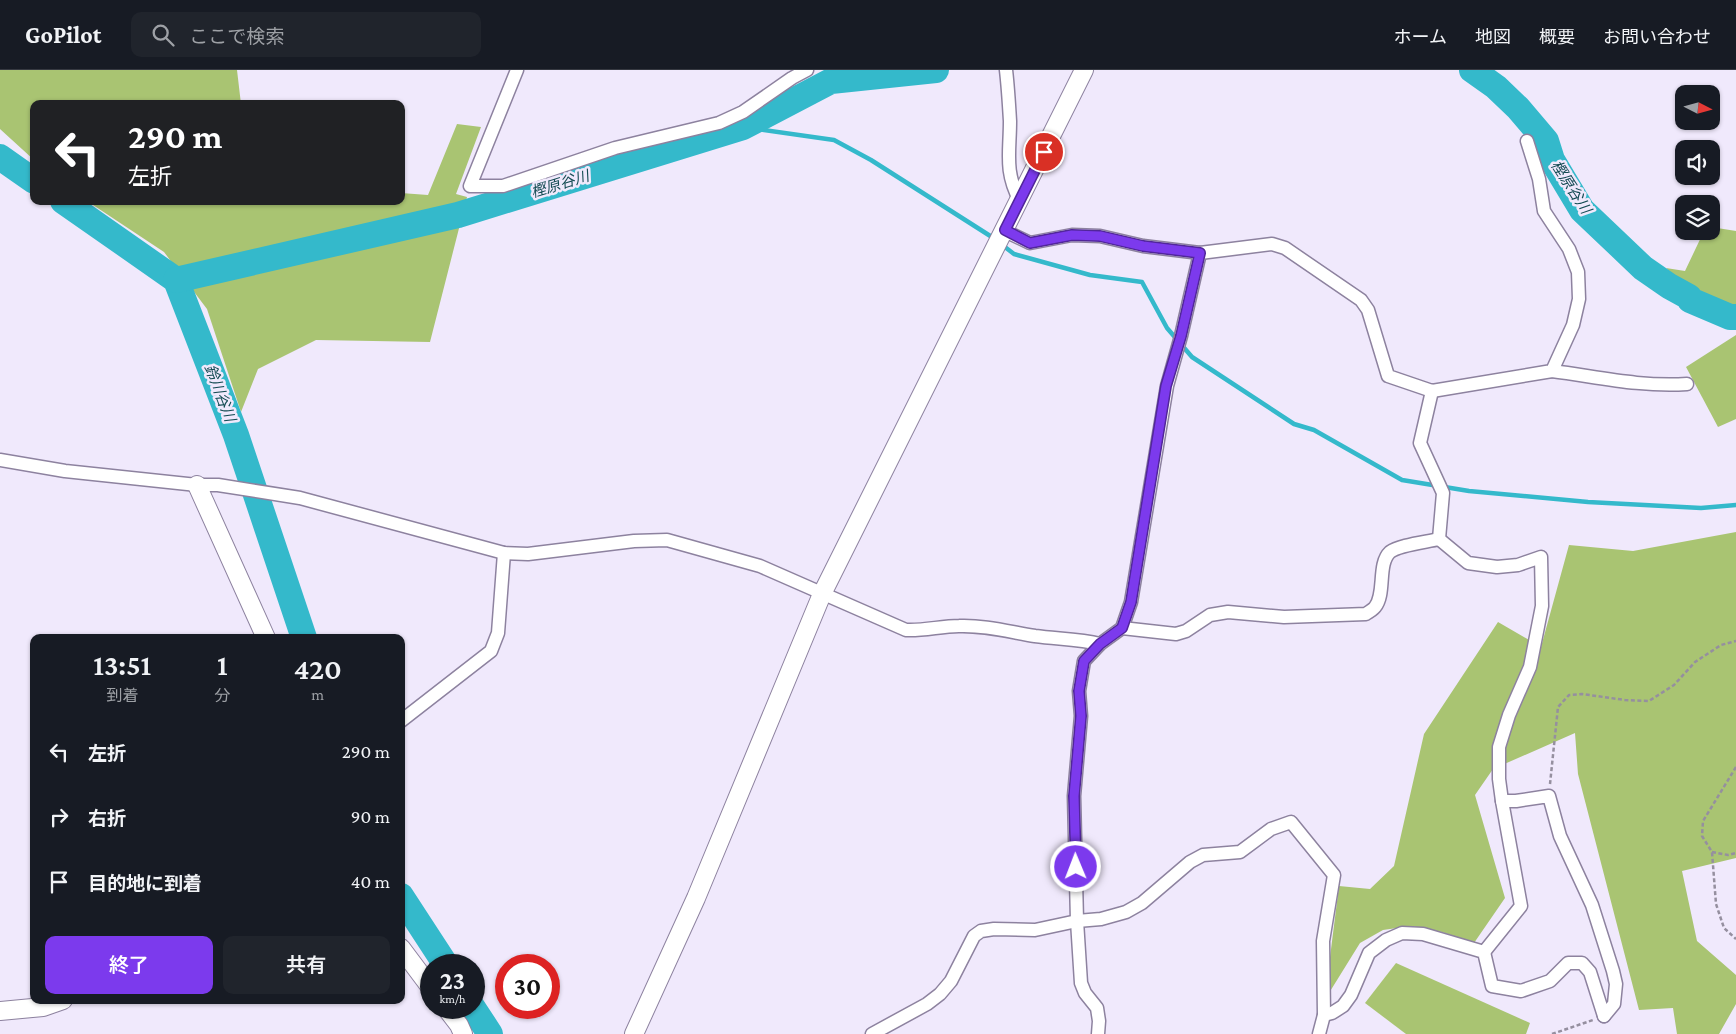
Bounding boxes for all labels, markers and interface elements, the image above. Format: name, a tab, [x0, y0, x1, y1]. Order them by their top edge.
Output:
search box	[131, 12, 481, 57]
text: GoPilot	[25, 21, 101, 48]
icon: search	[149, 21, 177, 49]
text: ここで検索	[189, 26, 284, 47]
text: ホーム	[1394, 27, 1447, 47]
text: 地図	[1475, 27, 1511, 47]
text: 概要	[1539, 27, 1575, 47]
text: お問い合わせ	[1603, 27, 1711, 47]
north arrow	[1675, 85, 1720, 130]
map controls	[1675, 85, 1720, 240]
text: 290 m	[128, 117, 222, 156]
icon: left	[45, 120, 110, 185]
pin	[1023, 131, 1065, 173]
icon: arrive	[1030, 138, 1058, 166]
button: sound	[1675, 140, 1720, 185]
water label: 樫原谷川	[1548, 157, 1595, 218]
text: 左折	[128, 164, 172, 189]
water label: 樫原谷川	[529, 167, 593, 200]
button: layers	[1675, 195, 1720, 240]
water label: 鈴川谷川	[202, 362, 239, 426]
text: 13:51	[93, 648, 151, 681]
text: 1	[217, 648, 228, 681]
text: 420	[294, 652, 342, 685]
text: m	[311, 686, 324, 703]
text: 到着	[106, 687, 138, 704]
text: 分	[214, 687, 230, 704]
icon: left	[45, 738, 73, 766]
text: 290 m	[342, 741, 390, 762]
text: 左折	[88, 743, 126, 764]
icon: right	[45, 803, 73, 831]
text: 90 m	[351, 806, 390, 827]
text: 右折	[88, 808, 126, 829]
position arrow	[1049, 840, 1101, 892]
icon: arrive	[45, 868, 73, 896]
text: 40 m	[351, 871, 390, 892]
text: 目的地に到着	[88, 873, 202, 894]
button: 終了	[45, 936, 213, 994]
button: 共有	[223, 936, 390, 994]
speed limit sign: 30	[495, 954, 560, 1019]
text: 23	[440, 967, 465, 994]
text: km/h	[440, 992, 465, 1006]

